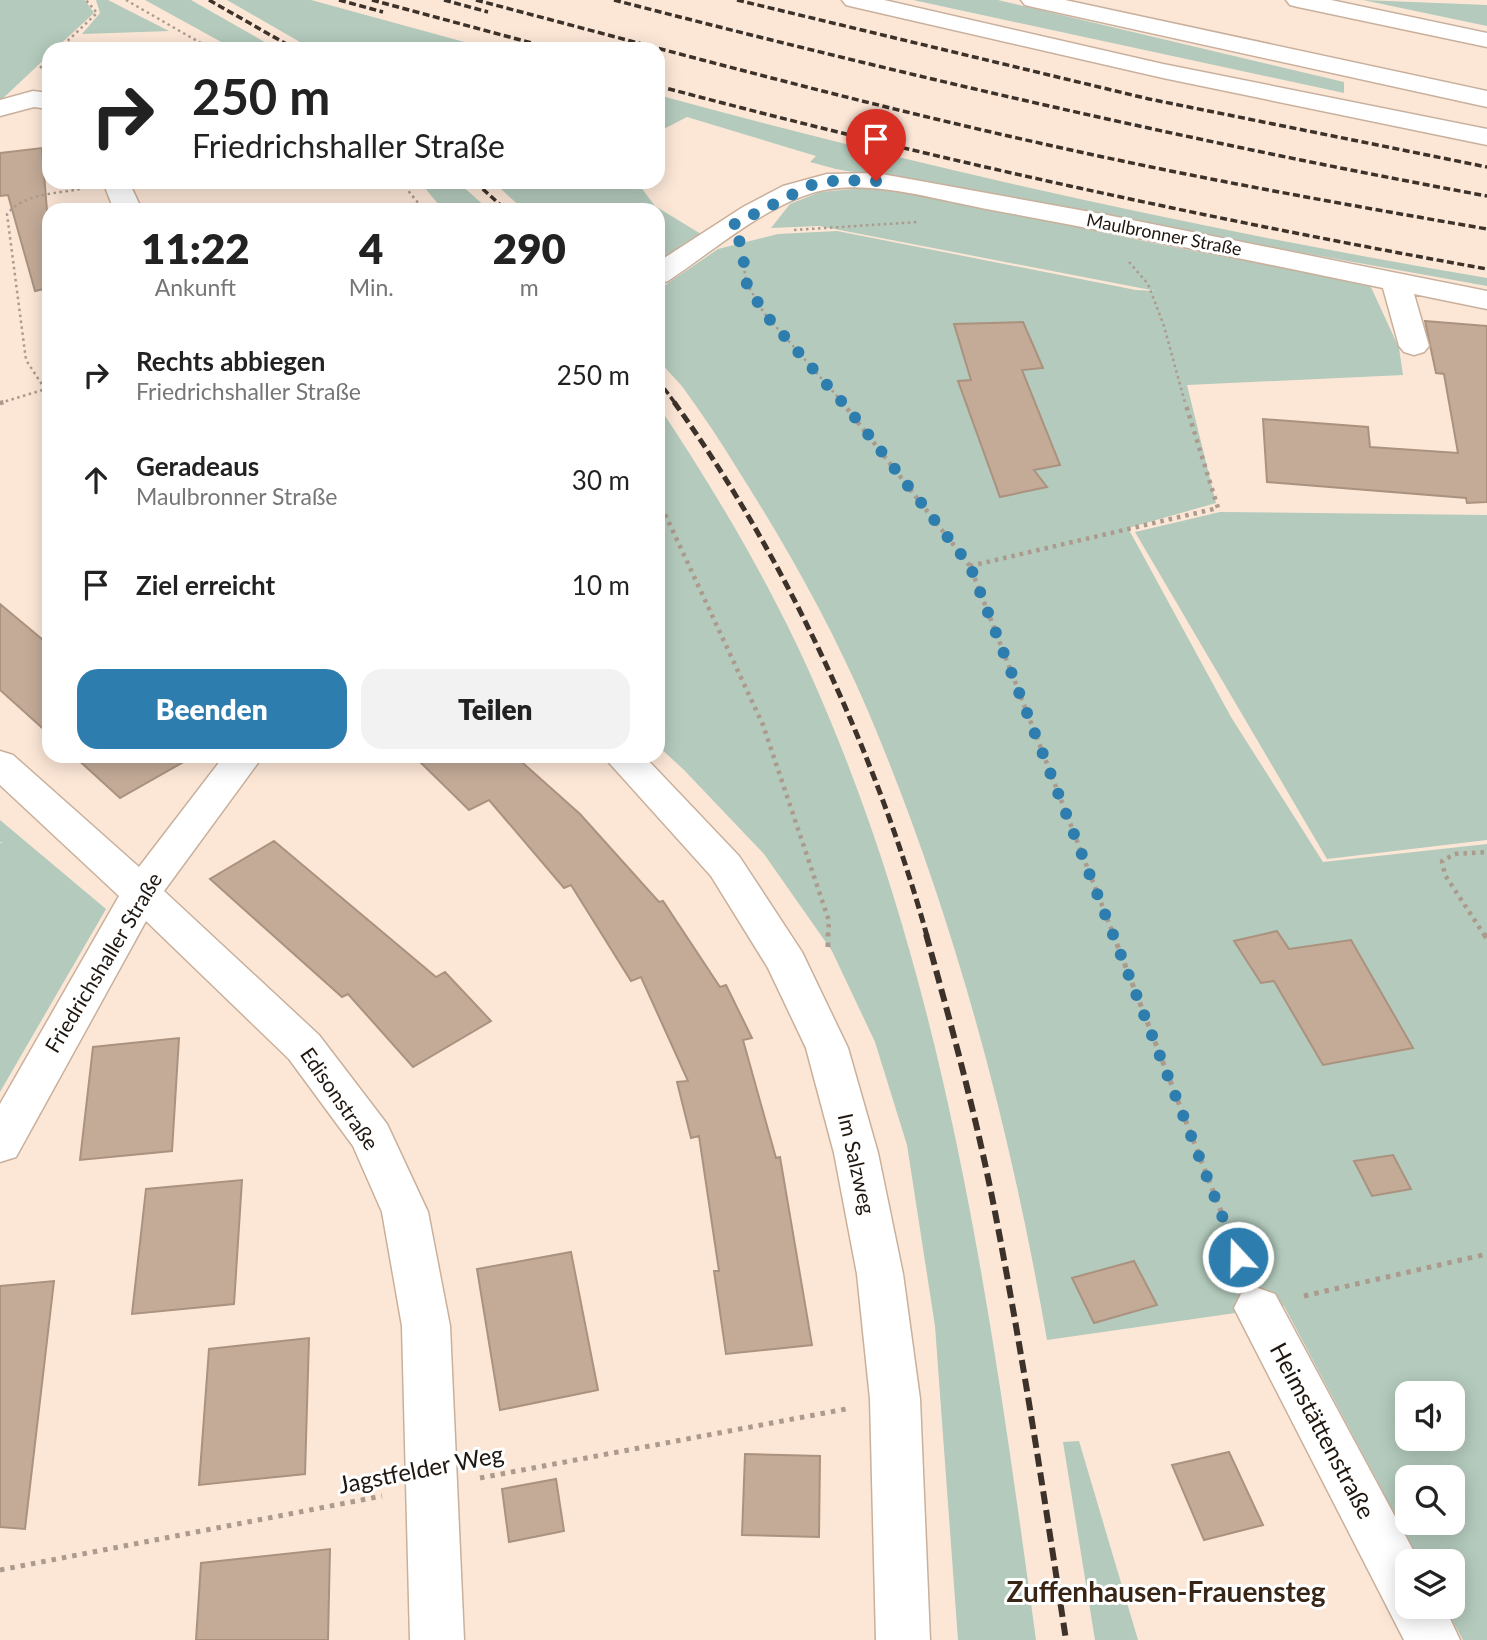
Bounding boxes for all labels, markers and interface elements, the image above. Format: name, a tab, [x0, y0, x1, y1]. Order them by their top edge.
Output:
text: 250 m	[192, 67, 330, 125]
icon: right	[77, 70, 168, 161]
pin	[846, 109, 906, 181]
icon: arrive	[857, 120, 895, 158]
text: Friedrichshaller Straße	[192, 126, 505, 165]
street label: Maulbronner Straße	[1085, 208, 1244, 260]
text: 11:22	[141, 223, 250, 273]
text: 4	[359, 223, 383, 273]
text: 290	[493, 223, 566, 273]
text: Ankunft	[155, 273, 236, 301]
text: Min.	[349, 273, 394, 301]
text: m	[520, 273, 539, 301]
text: Rechts abbiegen	[136, 345, 325, 377]
icon: right	[77, 356, 115, 394]
text: 250 m	[557, 359, 630, 391]
text: Friedrichshaller Straße	[136, 377, 361, 405]
text: Geradeaus	[136, 450, 259, 482]
icon: ahead	[77, 461, 115, 499]
text: 30 m	[572, 464, 630, 496]
text: Maulbronner Straße	[136, 482, 337, 510]
icon: arrive	[77, 566, 115, 604]
text: Ziel erreicht	[136, 569, 275, 601]
text: 10 m	[572, 569, 630, 601]
button: Beenden	[77, 669, 347, 749]
button: Teilen	[361, 669, 630, 749]
street label: Friedrichshaller Straße	[39, 868, 166, 1057]
street label: Edisonstraße	[296, 1042, 385, 1154]
street label: Im Salzweg	[834, 1111, 881, 1217]
position arrow	[1201, 1220, 1275, 1294]
street label: Heimstättenstraße	[1265, 1337, 1382, 1523]
map controls	[1395, 1381, 1465, 1619]
button: sound	[1395, 1381, 1465, 1451]
street label: Jagstfelder Weg	[336, 1438, 506, 1499]
button: search	[1395, 1465, 1465, 1535]
button: layers	[1395, 1549, 1465, 1619]
district label: Zuffenhausen-Frauensteg	[1006, 1574, 1326, 1608]

